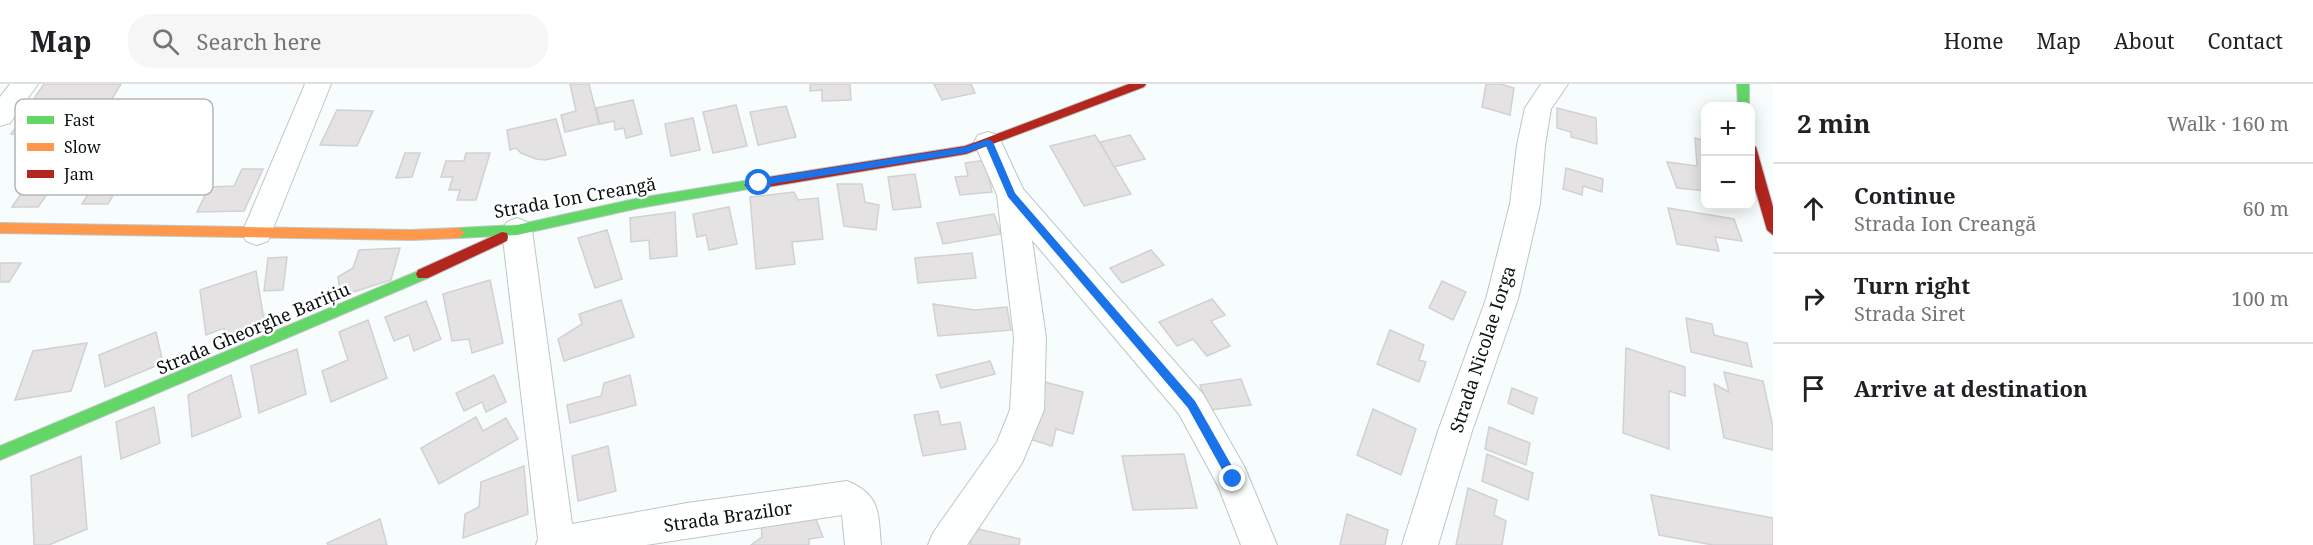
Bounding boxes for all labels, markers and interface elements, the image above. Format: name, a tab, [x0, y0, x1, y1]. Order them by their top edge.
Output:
search box	[128, 14, 548, 68]
text: Map	[30, 22, 92, 60]
icon: search	[149, 25, 182, 58]
text: Search here	[197, 26, 321, 56]
text: Home	[1944, 27, 2004, 55]
text: Map	[2037, 27, 2081, 55]
text: About	[2114, 27, 2175, 55]
text: Contact	[2208, 27, 2283, 55]
legend	[15, 99, 213, 195]
map controls	[1701, 102, 1755, 210]
button: +	[1701, 102, 1755, 156]
text: 2 min	[1797, 105, 1871, 141]
text: Fast	[64, 109, 95, 131]
text: Walk · 160 m	[2167, 110, 2289, 137]
text: Slow	[64, 136, 101, 158]
button: −	[1701, 156, 1755, 210]
text: Jam	[63, 163, 94, 185]
route start	[745, 169, 771, 195]
street label: Strada Ion Creangă	[492, 171, 658, 223]
text: Continue	[1854, 180, 1956, 210]
icon: ahead	[1797, 192, 1830, 225]
text: 60 m	[2243, 195, 2289, 222]
text: Strada Ion Creangă	[1854, 210, 2037, 237]
street label: Strada Nicolae Iorga	[1444, 262, 1520, 436]
text: Turn right	[1854, 270, 1970, 300]
street label: Strada Gheorghe Barițiu	[153, 276, 354, 380]
icon: right	[1797, 282, 1830, 315]
text: 100 m	[2231, 285, 2289, 312]
text: Strada Siret	[1854, 300, 1965, 327]
icon: arrive	[1797, 372, 1830, 405]
text: Arrive at destination	[1854, 373, 2088, 403]
route end	[1219, 465, 1245, 491]
street label: Strada Brazilor	[662, 495, 794, 537]

